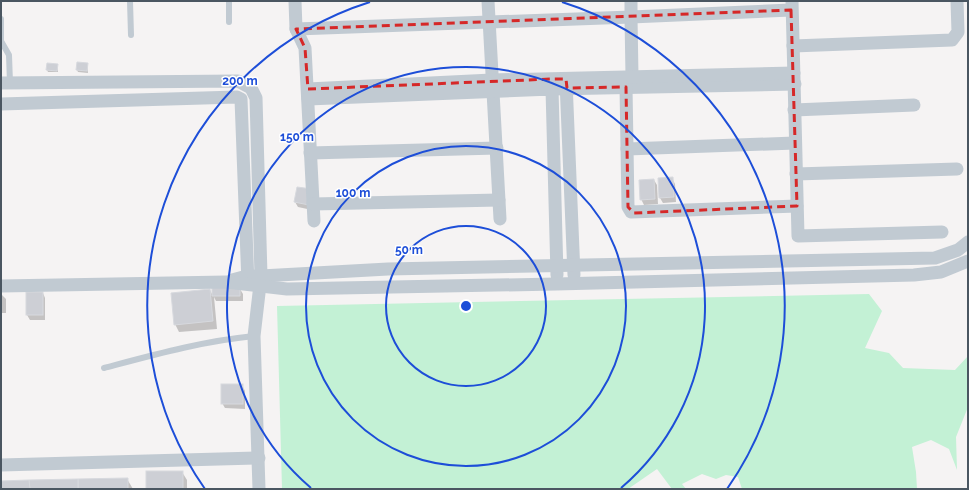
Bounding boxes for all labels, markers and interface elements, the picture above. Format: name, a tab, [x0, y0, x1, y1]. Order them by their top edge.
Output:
text: 200 m	[222, 74, 258, 88]
text: 150 m	[280, 130, 314, 144]
text: 100 m	[336, 186, 370, 200]
text: 50 m	[395, 243, 423, 257]
centre of rings	[459, 299, 473, 313]

